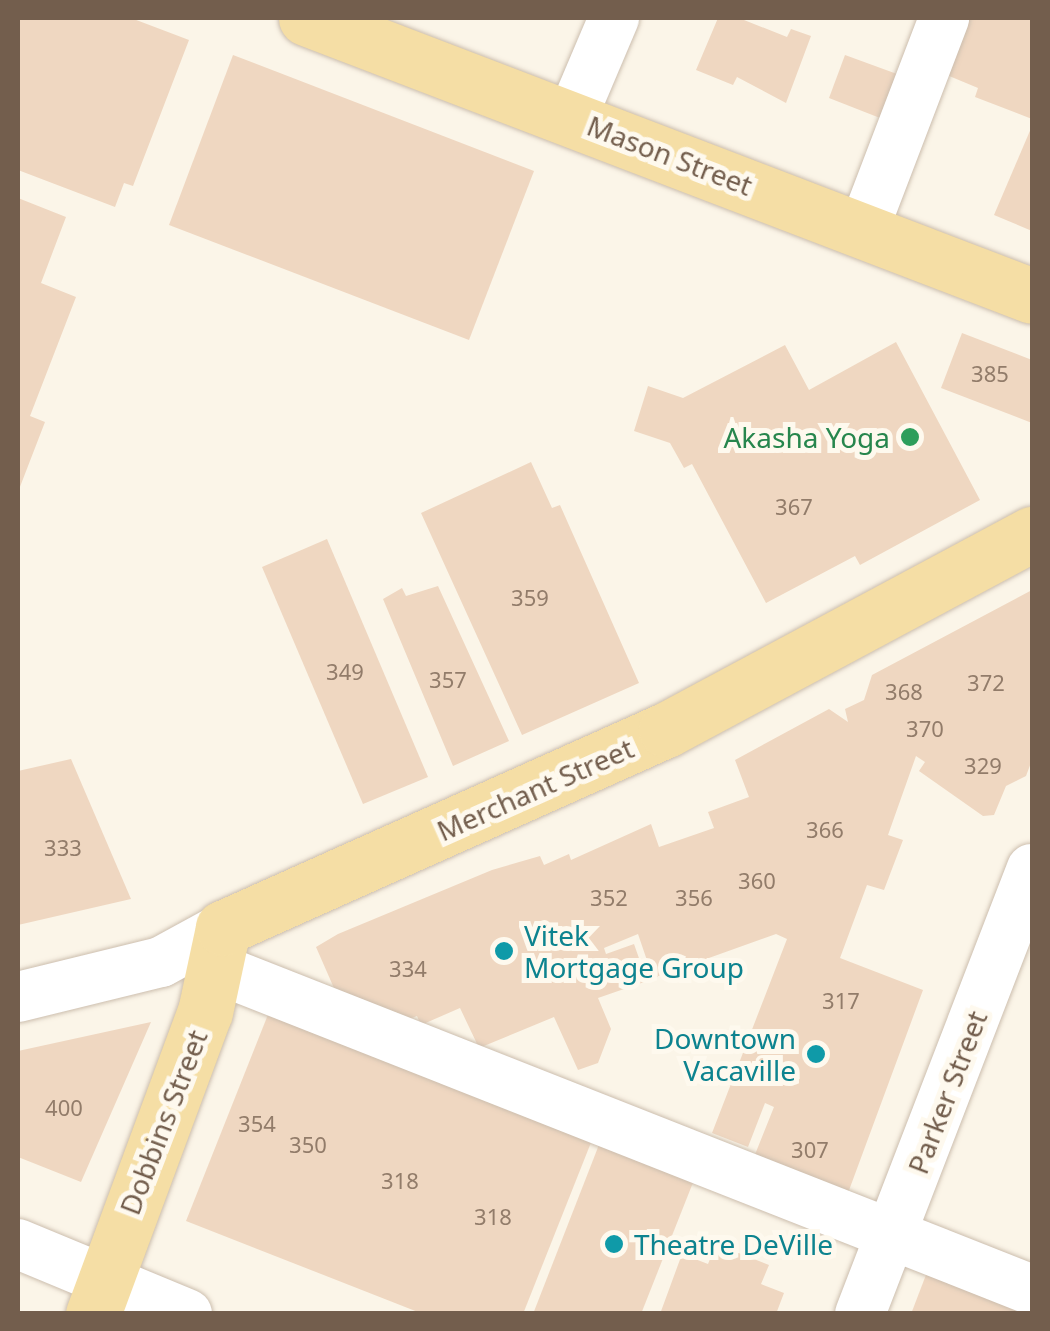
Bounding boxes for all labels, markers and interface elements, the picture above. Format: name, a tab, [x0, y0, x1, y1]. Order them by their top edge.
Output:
street label: Mason Street	[583, 108, 757, 202]
house number: 385	[971, 361, 1009, 387]
place label: Akasha Yoga	[723, 420, 890, 454]
marker: Akasha Yoga	[899, 426, 921, 448]
house number: 367	[775, 494, 813, 520]
house number: 359	[511, 585, 549, 611]
house number: 349	[326, 659, 364, 685]
house number: 357	[429, 667, 467, 693]
house number: 372	[967, 670, 1005, 696]
house number: 368	[885, 679, 923, 705]
house number: 370	[906, 716, 944, 742]
street label: Merchant Street	[432, 731, 638, 847]
house number: 329	[964, 753, 1002, 779]
house number: 366	[806, 817, 844, 843]
house number: 333	[44, 835, 82, 861]
house number: 360	[738, 868, 776, 894]
house number: 352	[590, 885, 628, 911]
house number: 356	[675, 885, 713, 911]
place label: Vitek Mortgage Group	[524, 918, 744, 984]
marker: Vitek Mortgage Group	[493, 940, 515, 962]
house number: 334	[389, 956, 427, 982]
house number: 317	[822, 988, 860, 1014]
street label: Parker Street	[901, 1006, 993, 1178]
place label: Downtown Vacaville	[654, 1021, 796, 1087]
street label: Dobbins Street	[112, 1025, 214, 1219]
marker: Downtown Vacaville	[805, 1043, 827, 1065]
house number: 400	[45, 1095, 83, 1121]
house number: 354	[238, 1111, 276, 1137]
house number: 350	[289, 1132, 327, 1158]
house number: 307	[791, 1137, 829, 1163]
house number: 318	[381, 1168, 419, 1194]
house number: 318	[474, 1204, 512, 1230]
place label: Theatre DeVille	[634, 1227, 833, 1261]
marker: Theatre DeVille	[603, 1233, 625, 1255]

